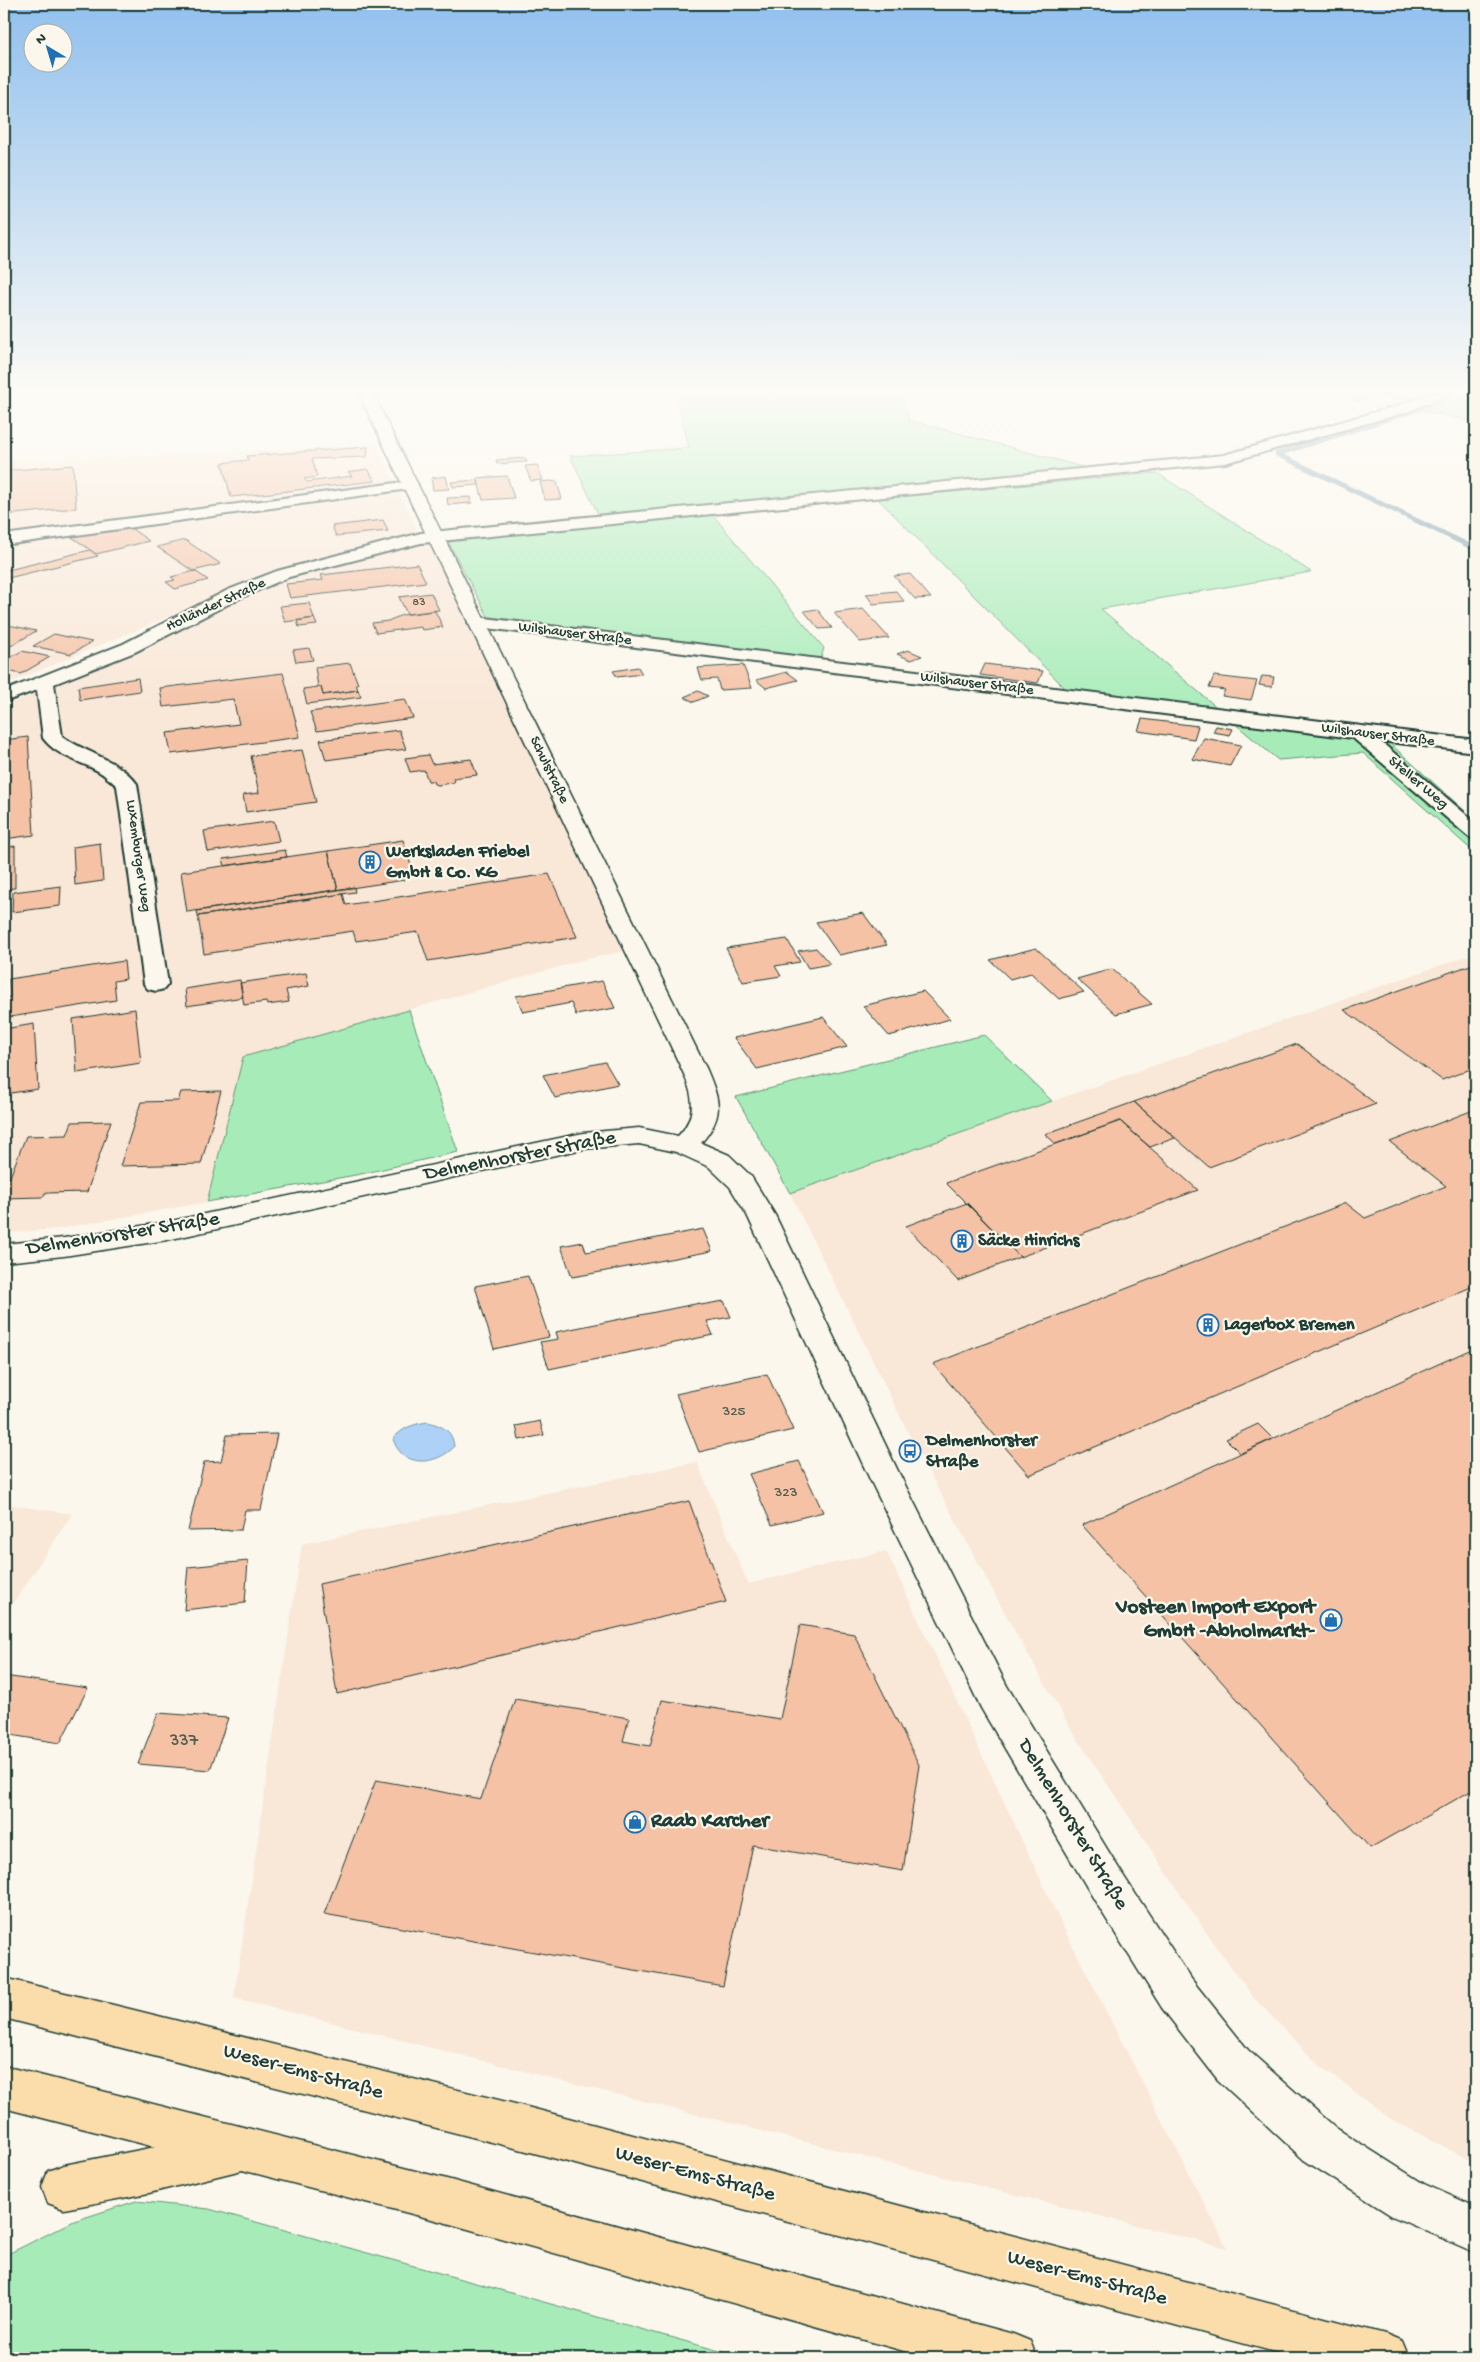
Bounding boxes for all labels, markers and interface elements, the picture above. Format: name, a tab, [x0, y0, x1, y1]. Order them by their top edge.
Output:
north arrow	[22, 22, 72, 72]
text: N	[33, 30, 50, 49]
street label: Holländer Straße	[164, 574, 269, 636]
house number: 83	[413, 596, 425, 610]
street label: Wilshauser Straße	[517, 618, 633, 650]
street label: Wilshauser Straße	[919, 668, 1035, 700]
street label: Wilshauser Straße	[1320, 719, 1436, 751]
street label: Schulstraße	[525, 733, 573, 807]
street label: Steller Weg	[1384, 753, 1452, 813]
street label: Luxemburger Weg	[121, 799, 155, 913]
place label: Werksladen Friebel GmbH & Co. KG	[385, 842, 530, 884]
building icon: Werksladen Friebel GmbH & Co. KG	[358, 850, 382, 874]
street label: Delmenhorster Straße	[420, 1126, 619, 1188]
street label: Delmenhorster Straße	[23, 1207, 222, 1263]
building icon: Säcke Hinrichs	[950, 1229, 974, 1253]
place label: Säcke Hinrichs	[978, 1231, 1081, 1252]
building icon: Lagerbox Bremen	[1196, 1313, 1220, 1337]
place label: Lagerbox Bremen	[1224, 1315, 1355, 1336]
house number: 325	[721, 1403, 746, 1421]
place label: Delmenhorster Straße	[924, 1431, 1039, 1473]
bus stop icon: Delmenhorster Straße	[898, 1439, 922, 1463]
house number: 323	[774, 1484, 798, 1502]
place label: Vosteen Import Export GmbH -Abholmarkt-	[1115, 1596, 1317, 1645]
shop icon: Vosteen Import Export GmbH -Abholmarkt-	[1319, 1608, 1343, 1632]
house number: 337	[169, 1731, 199, 1752]
street label: Delmenhorster Straße	[1010, 1733, 1134, 1916]
shop icon: Raab Karcher	[623, 1810, 647, 1834]
place label: Raab Karcher	[650, 1810, 771, 1835]
street label: Weser-Ems-Straße	[220, 2040, 387, 2107]
street label: Weser-Ems-Straße	[612, 2142, 779, 2209]
street label: Weser-Ems-Straße	[1004, 2246, 1171, 2313]

